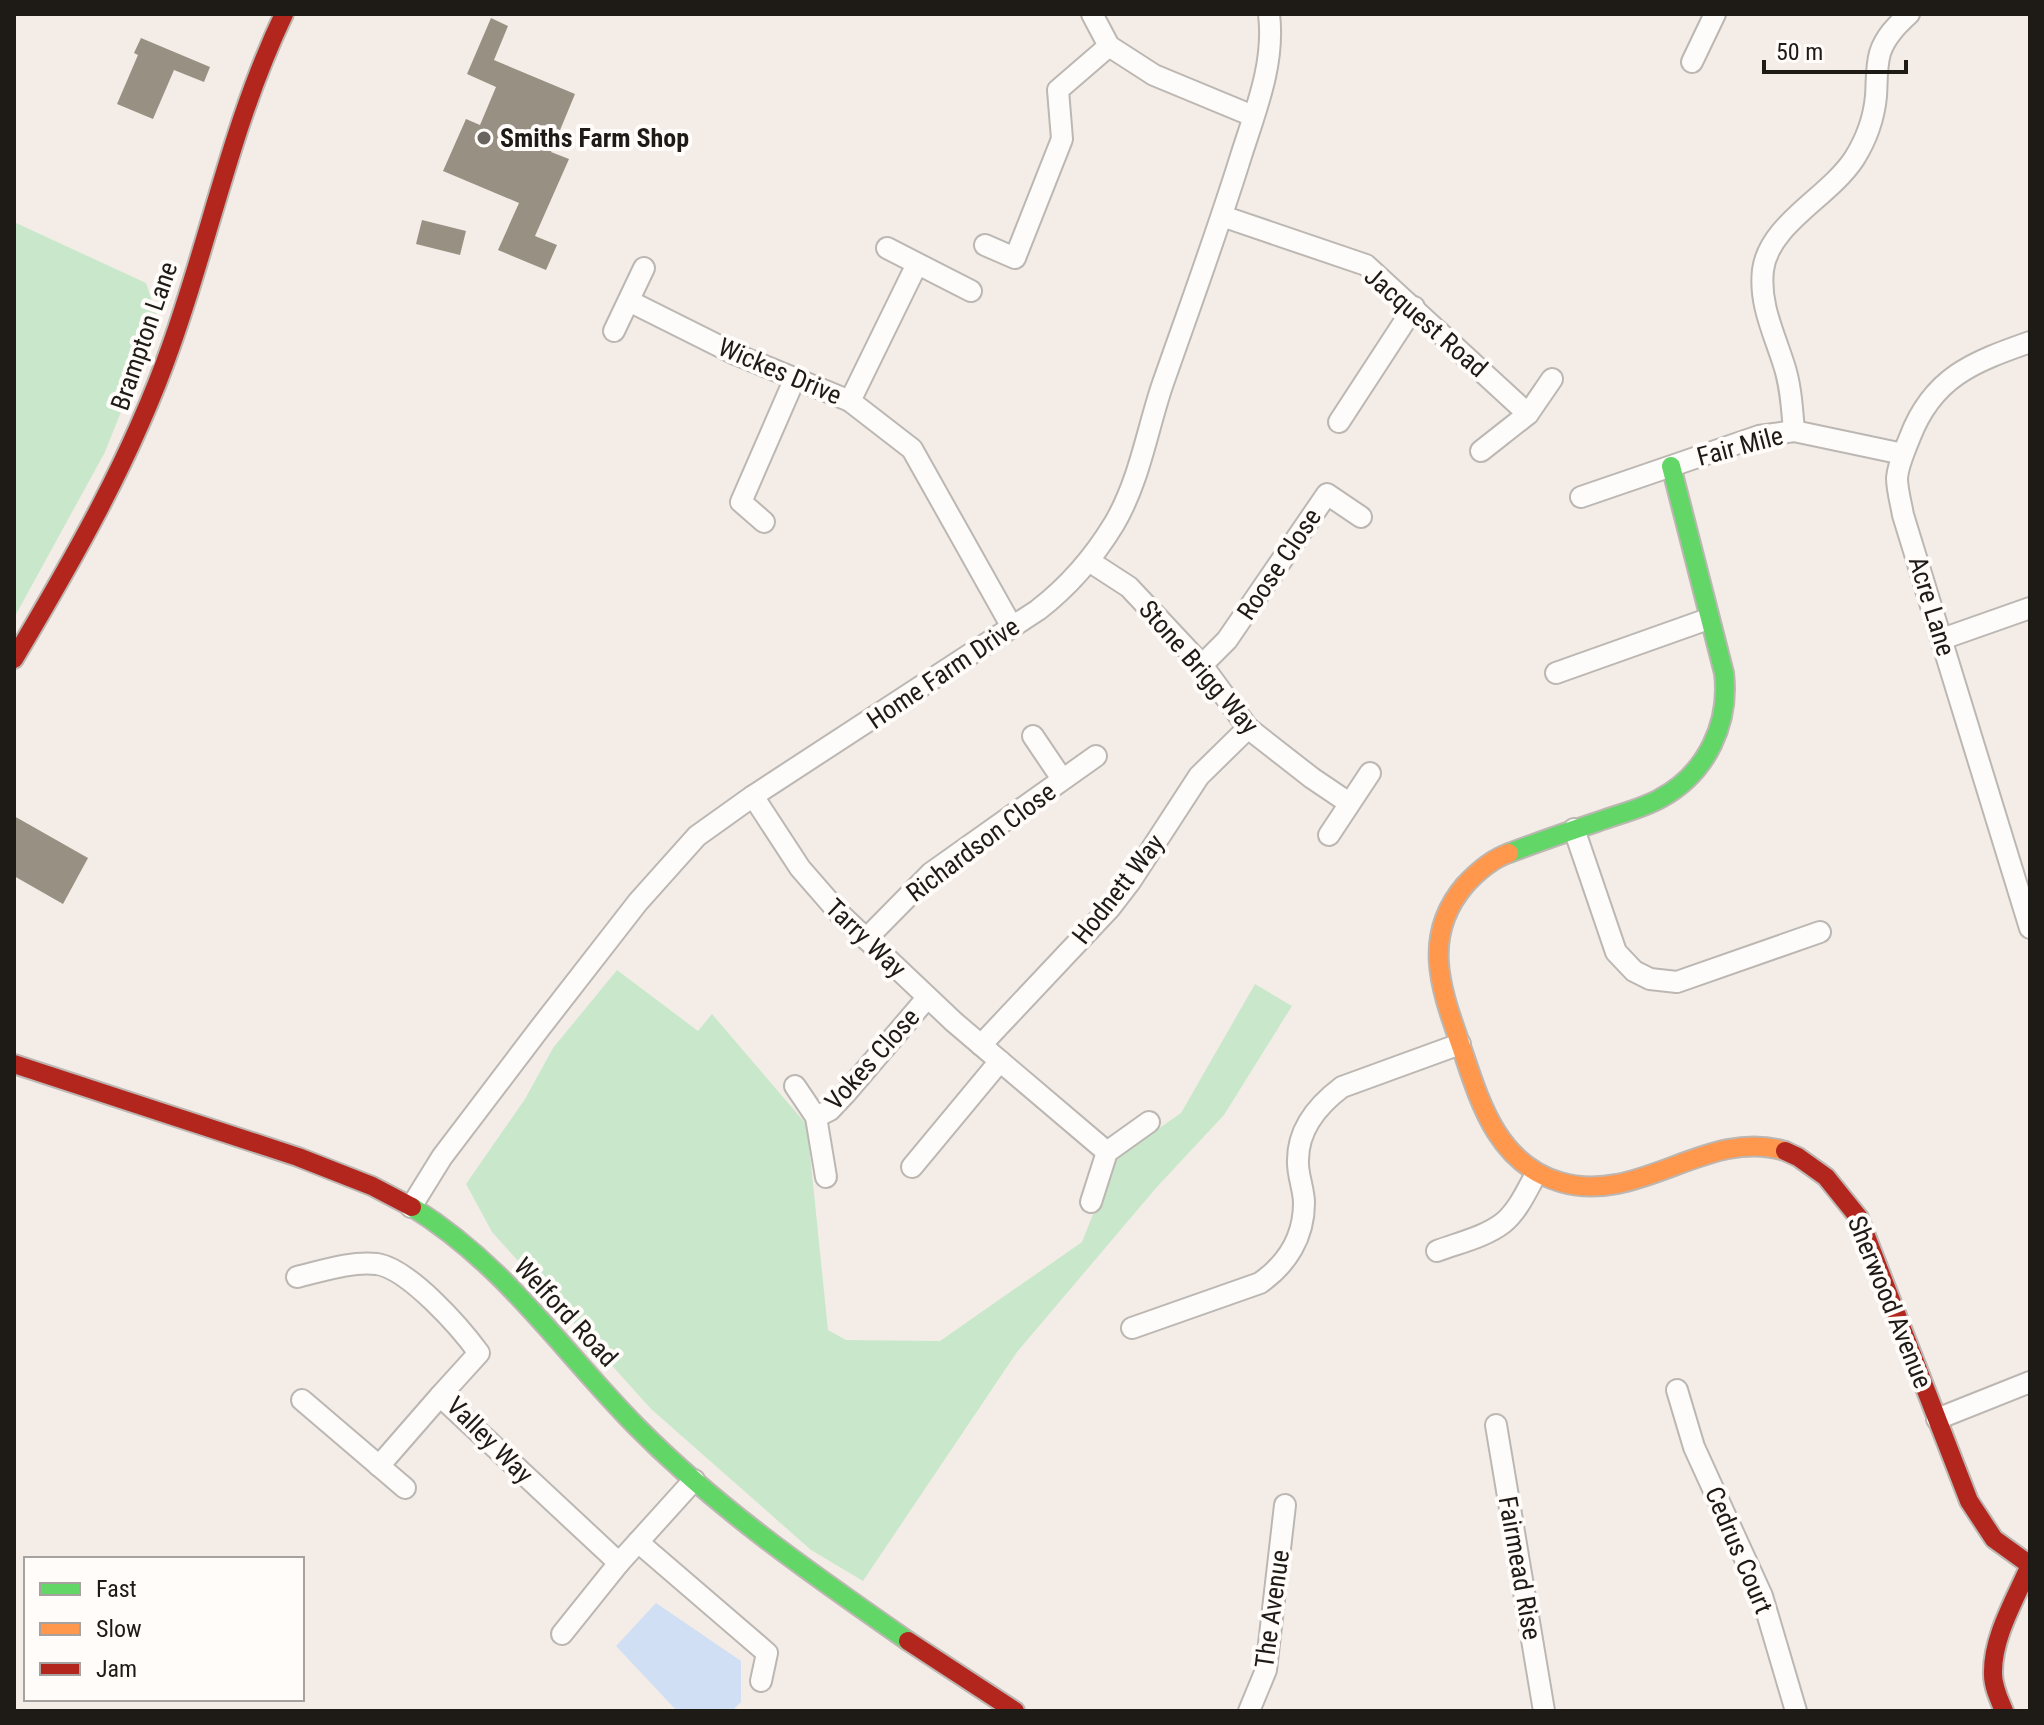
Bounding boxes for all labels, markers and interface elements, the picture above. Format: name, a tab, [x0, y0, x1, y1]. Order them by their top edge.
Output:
scale bar	[1764, 24, 1906, 74]
text: 50 m	[1776, 38, 1823, 66]
place label: Smiths Farm Shop	[500, 123, 689, 153]
marker: Smiths Farm Shop	[475, 129, 493, 147]
street label: Brampton Lane	[105, 258, 183, 414]
street label: Jacquest Road	[1359, 261, 1493, 383]
street label: Wickes Drive	[714, 332, 846, 410]
street label: Fair Mile	[1694, 420, 1786, 472]
street label: Roose Close	[1231, 503, 1327, 625]
street label: Acre Lane	[1903, 553, 1961, 659]
street label: Stone Brigg Way	[1133, 594, 1265, 740]
street label: Home Farm Drive	[861, 611, 1025, 735]
street label: Richardson Close	[901, 776, 1061, 908]
street label: Hodnett Way	[1066, 828, 1170, 950]
street label: Tarry Way	[820, 893, 912, 984]
street label: Vokes Close	[819, 1002, 925, 1116]
street label: Sherwood Avenue	[1842, 1212, 1938, 1392]
street label: Welford Road	[508, 1251, 624, 1373]
street label: Valley Way	[441, 1391, 539, 1489]
street label: Cedrus Court	[1699, 1482, 1779, 1618]
street label: Fairmead Rise	[1493, 1494, 1547, 1642]
street label: The Avenue	[1249, 1548, 1295, 1670]
legend	[24, 1557, 304, 1701]
text: Fast	[96, 1575, 137, 1603]
text: Slow	[96, 1615, 142, 1643]
text: Jam	[96, 1655, 137, 1683]

